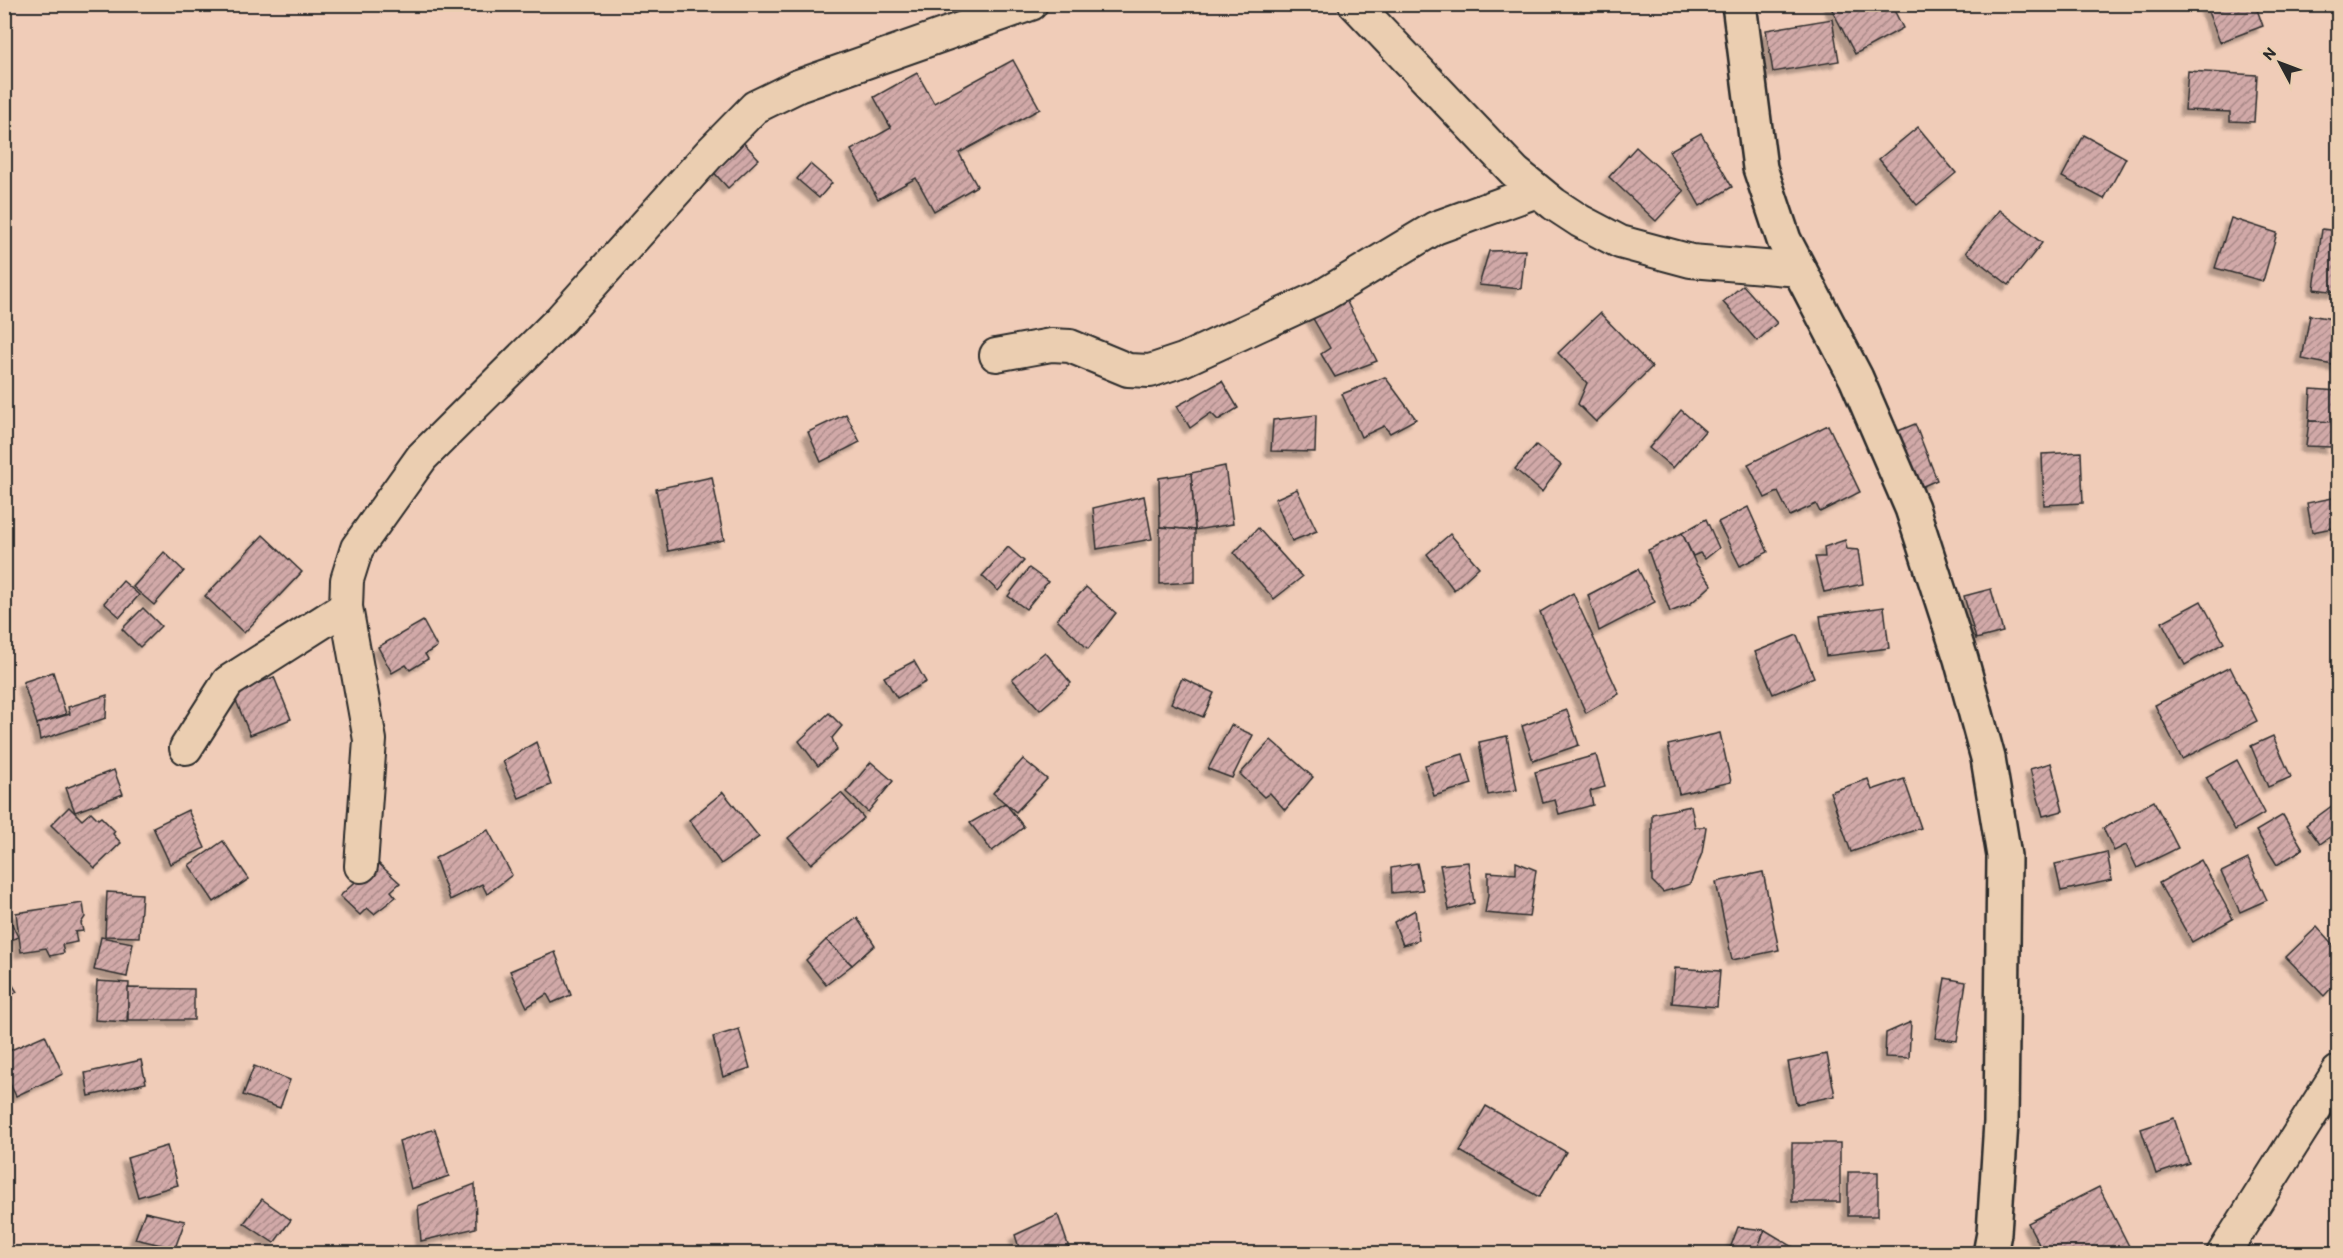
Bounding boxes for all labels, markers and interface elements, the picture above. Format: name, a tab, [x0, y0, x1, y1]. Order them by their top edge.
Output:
north arrow	[2250, 33, 2310, 93]
text: N	[2258, 43, 2280, 64]

